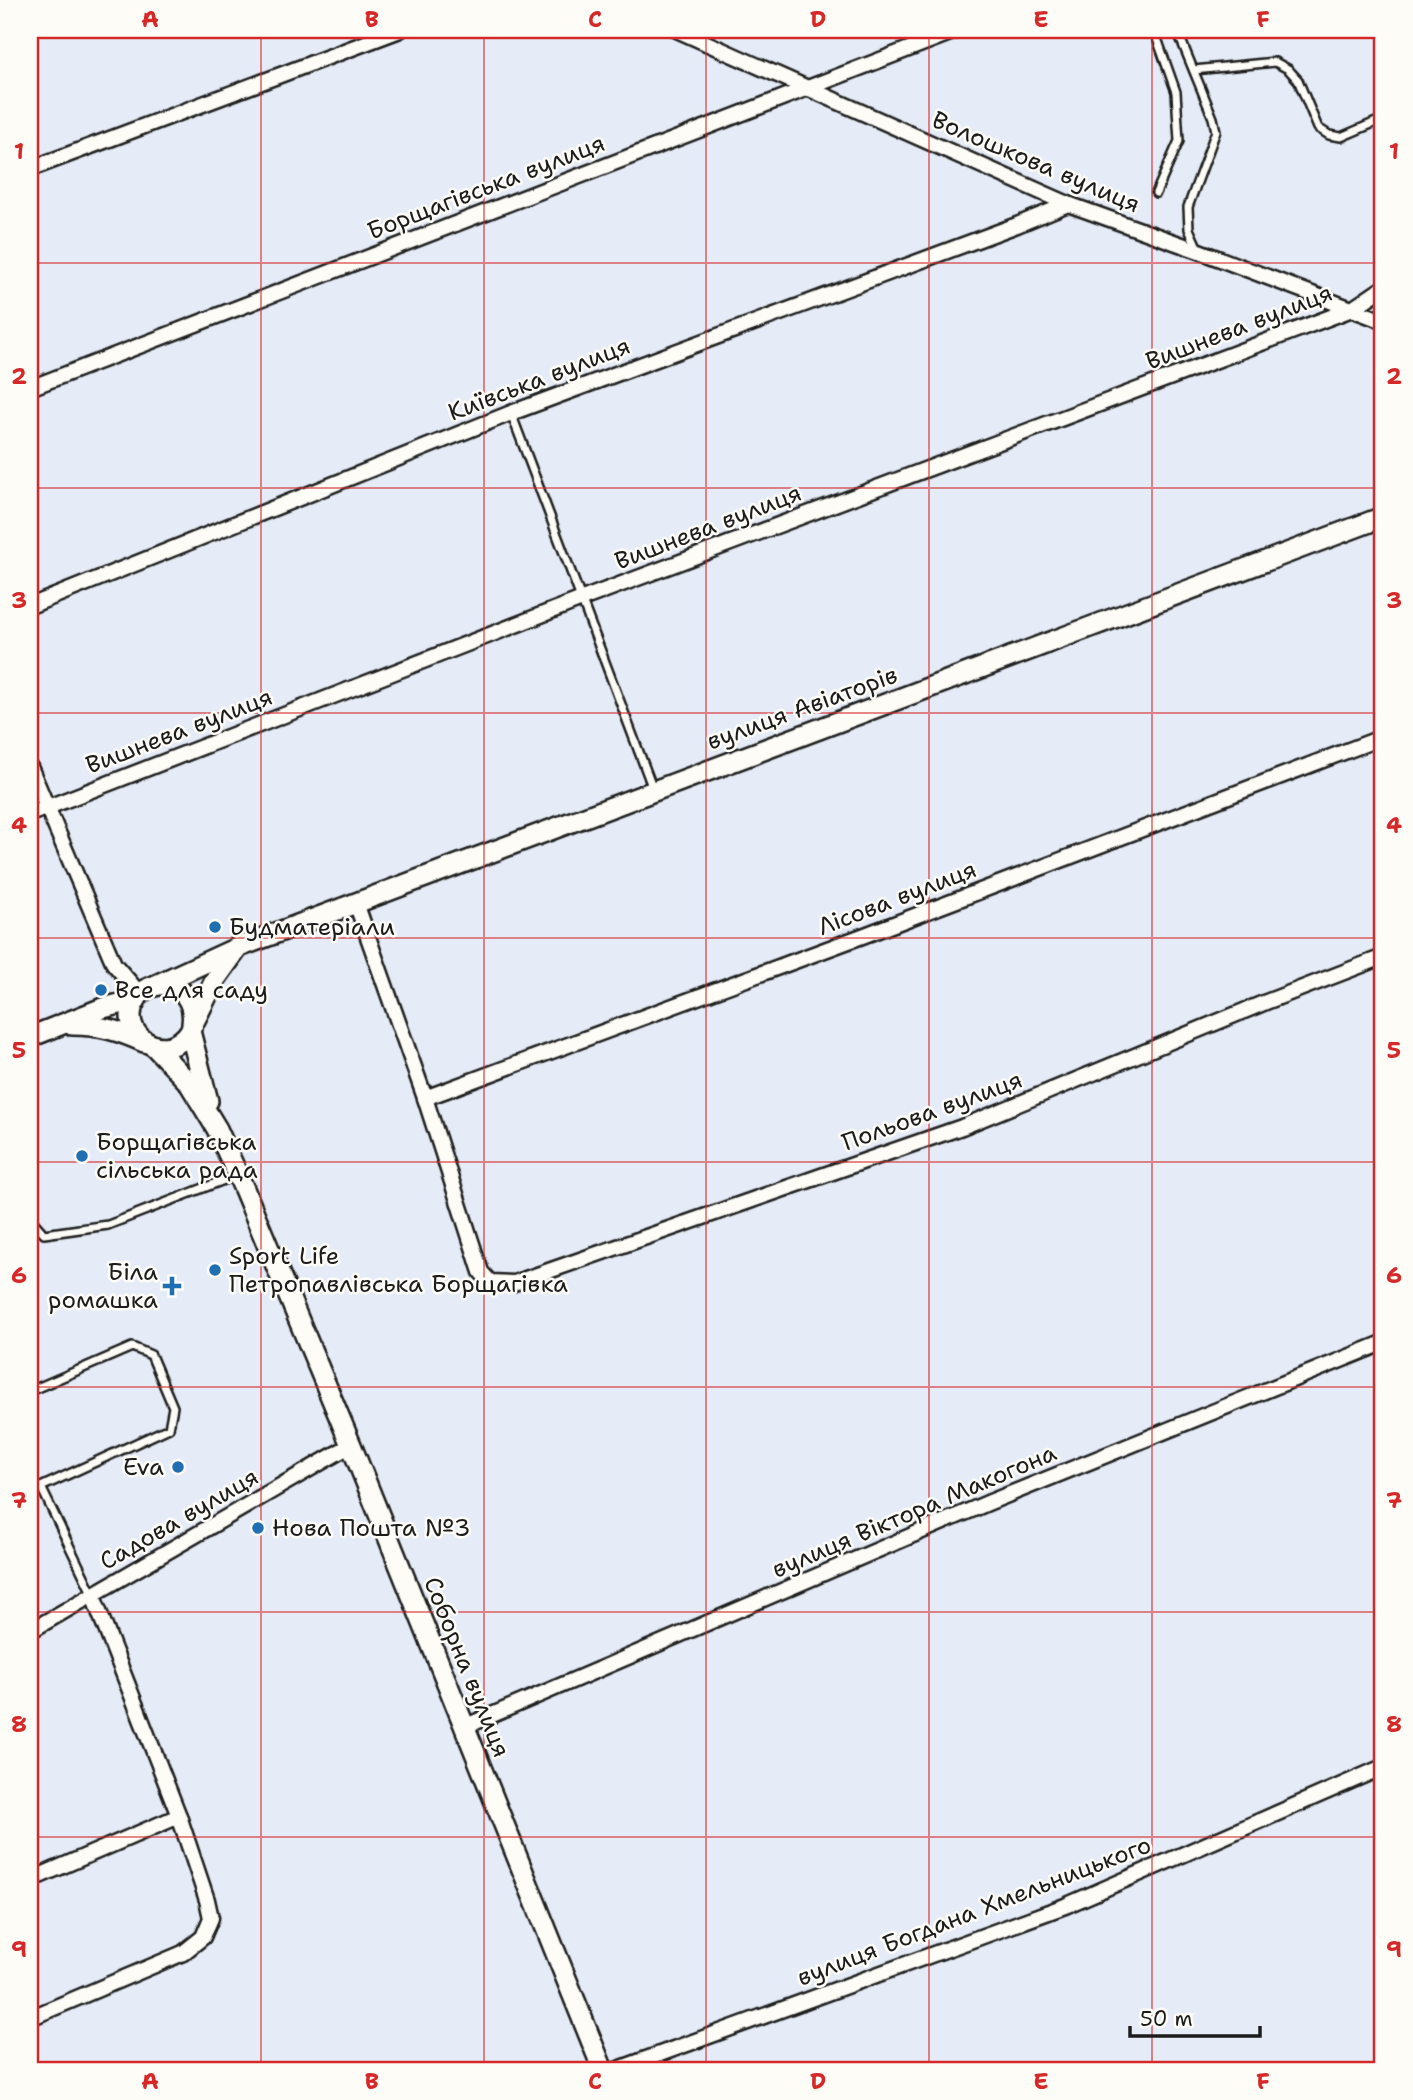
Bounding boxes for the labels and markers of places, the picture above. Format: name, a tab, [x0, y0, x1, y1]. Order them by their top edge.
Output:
place label: Будматеріали	[229, 911, 395, 943]
marker: Будматеріали	[207, 919, 223, 935]
place label: Все для саду	[115, 974, 268, 1006]
marker: Все для саду	[93, 982, 109, 998]
place label: Борщагівська сільська рада	[96, 1126, 258, 1186]
marker: Борщагівська сільська рада	[74, 1148, 90, 1164]
place label: Sport Life Петропавлівська Борщагівка	[229, 1240, 568, 1300]
place label: Біла ромашка	[48, 1256, 158, 1316]
marker: Sport Life Петропавлівська Борщагівка	[207, 1262, 223, 1278]
marker: Біла ромашка	[164, 1278, 180, 1294]
place label: Eva	[123, 1451, 164, 1483]
marker: Eva	[170, 1459, 186, 1475]
place label: Нова Пошта №3	[272, 1512, 471, 1544]
marker: Нова Пошта №3	[250, 1520, 266, 1536]

